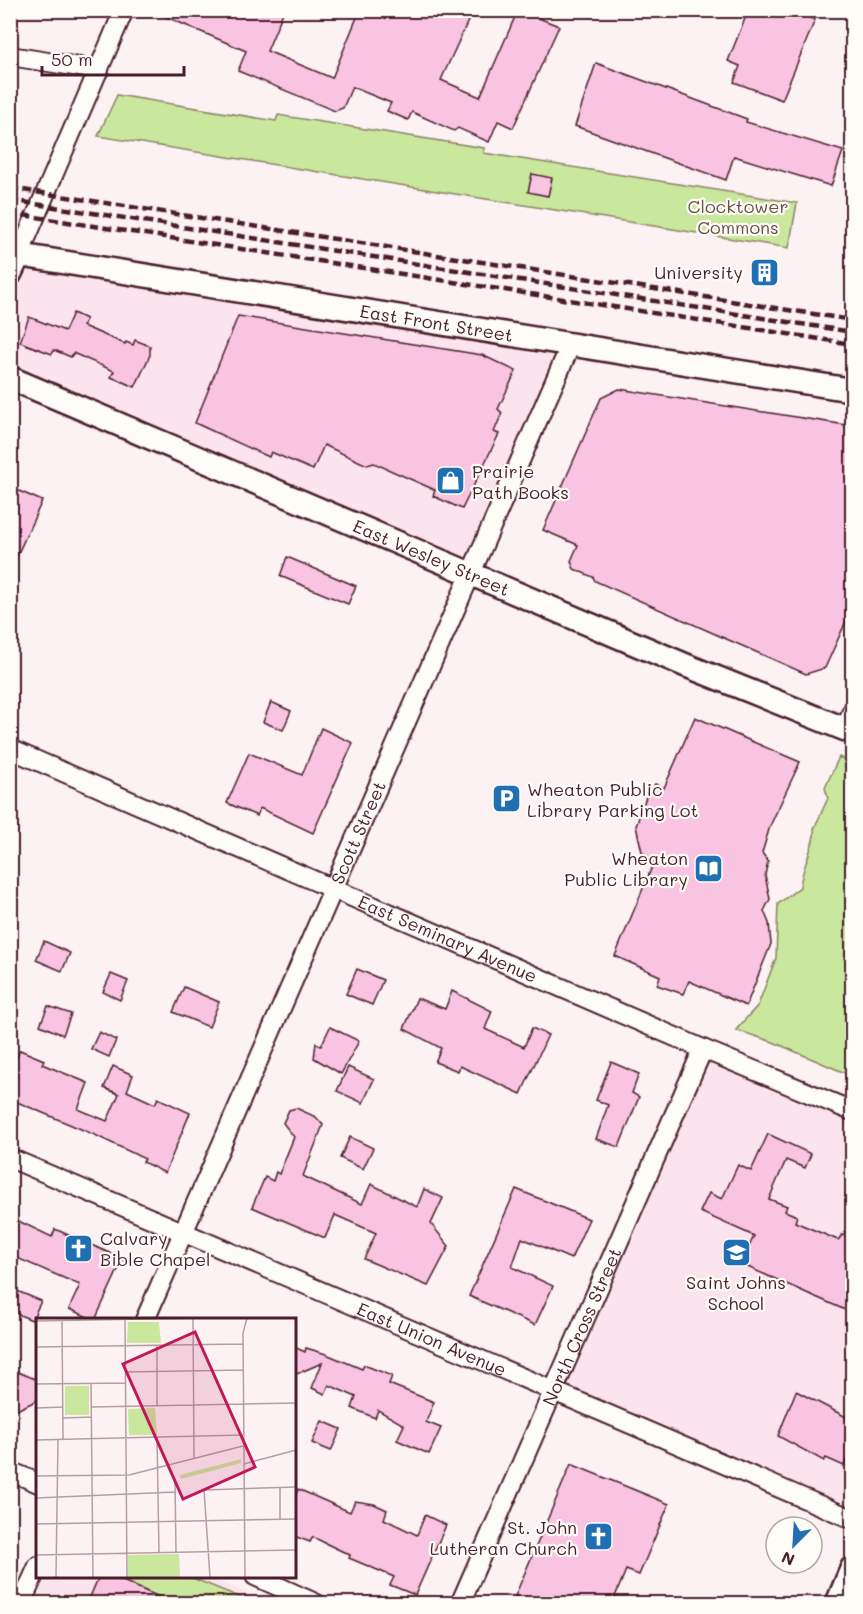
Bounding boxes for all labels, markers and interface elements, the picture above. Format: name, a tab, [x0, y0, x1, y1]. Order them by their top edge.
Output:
scale bar	[42, 39, 184, 77]
text: 50 m	[51, 47, 93, 71]
park label: Clocktower Commons	[688, 194, 788, 239]
building icon: University	[748, 256, 780, 288]
place label: University	[654, 260, 743, 284]
street label: East Front Street	[358, 298, 515, 347]
place label: Prairie Path Books	[472, 459, 569, 504]
shop icon: Prairie Path Books	[435, 465, 467, 497]
street label: East Wesley Street	[350, 513, 513, 601]
street label: Scott Street	[325, 777, 391, 888]
place label: Wheaton Public Library Parking Lot	[527, 777, 698, 822]
parking icon: Wheaton Public Library Parking Lot	[490, 783, 522, 815]
place label: Wheaton Public Library	[564, 846, 688, 891]
library icon: Wheaton Public Library	[693, 852, 725, 884]
street label: East Seminary Avenue	[354, 889, 541, 988]
place label: Calvary Bible Chapel	[100, 1226, 211, 1271]
church icon: Calvary Bible Chapel	[63, 1232, 95, 1264]
school or university icon: Saint Johns School	[720, 1237, 752, 1269]
street label: North Cross Street	[536, 1244, 627, 1409]
place label: Saint Johns School	[686, 1270, 786, 1315]
street label: East Union Avenue	[353, 1296, 510, 1381]
inset map	[36, 1318, 296, 1578]
place label: St. John Lutheran Church	[430, 1515, 577, 1560]
north arrow	[764, 1515, 824, 1575]
church icon: St. John Lutheran Church	[582, 1521, 614, 1553]
text: N	[778, 1547, 798, 1571]

